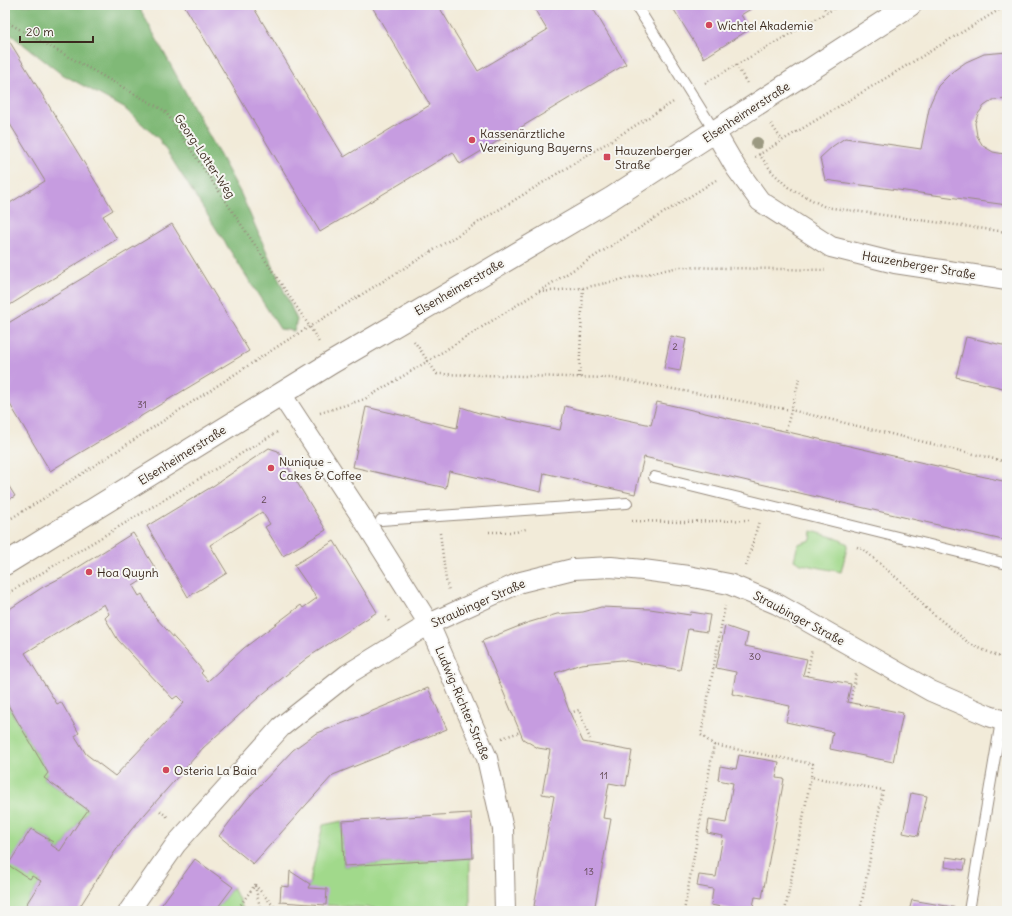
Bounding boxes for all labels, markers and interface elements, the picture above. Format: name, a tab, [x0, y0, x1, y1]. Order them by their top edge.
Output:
scale bar	[20, 18, 93, 44]
place label: Wichtel Akademie	[717, 18, 813, 33]
marker: Wichtel Akademie	[704, 20, 714, 30]
text: 20 m	[26, 24, 54, 39]
street label: Elsenheimerstraße	[700, 78, 792, 146]
street label: Georg-Lotter-Weg	[171, 111, 239, 201]
place label: Kassenärztliche Vereinigung Bayerns	[480, 126, 592, 155]
marker: Kassenärztliche Vereinigung Bayerns	[467, 135, 477, 145]
place label: Hauzenberger Straße	[615, 143, 692, 172]
marker: Hauzenberger Straße	[602, 152, 612, 162]
street label: Hauzenberger Straße	[861, 248, 977, 282]
street label: Elsenheimerstraße	[412, 255, 506, 319]
house number: 2	[672, 340, 678, 353]
house number: 31	[137, 398, 147, 411]
street label: Elsenheimerstraße	[135, 422, 229, 488]
place label: Nunique - Cakes & Coffee	[279, 454, 361, 483]
marker: Nunique - Cakes & Coffee	[266, 463, 276, 473]
house number: 2	[261, 493, 267, 506]
place label: Hoa Quynh	[97, 565, 159, 580]
marker: Hoa Quynh	[84, 567, 94, 577]
street label: Straubinger Straße	[429, 576, 527, 630]
street label: Straubinger Straße	[751, 588, 847, 648]
street label: Ludwig-Richter-Straße	[432, 644, 494, 762]
house number: 30	[749, 650, 761, 663]
place label: Osteria La Baia	[174, 763, 257, 778]
marker: Osteria La Baia	[161, 765, 171, 775]
house number: 11	[600, 769, 608, 782]
house number: 13	[584, 865, 594, 878]

